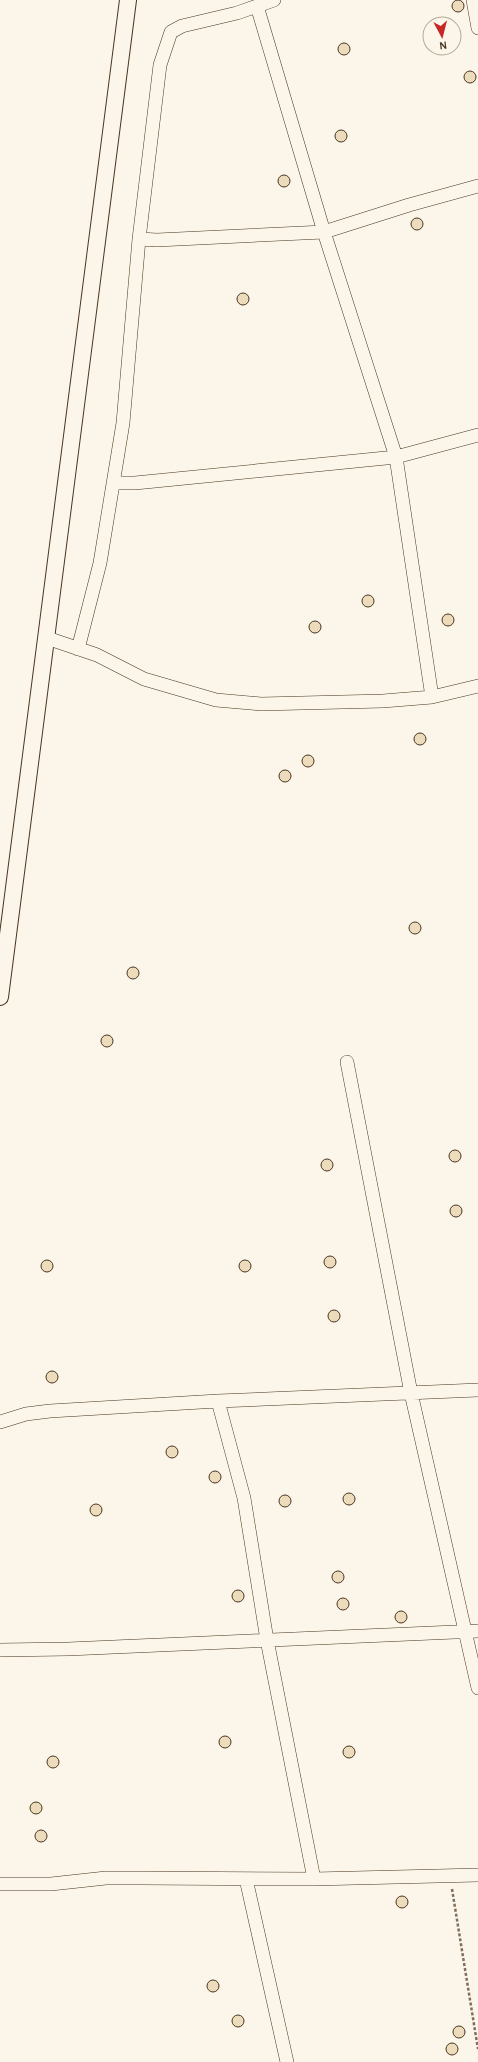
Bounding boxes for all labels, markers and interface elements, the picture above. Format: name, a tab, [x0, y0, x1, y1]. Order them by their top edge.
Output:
north arrow	[422, 16, 462, 56]
text: N	[439, 40, 448, 51]

